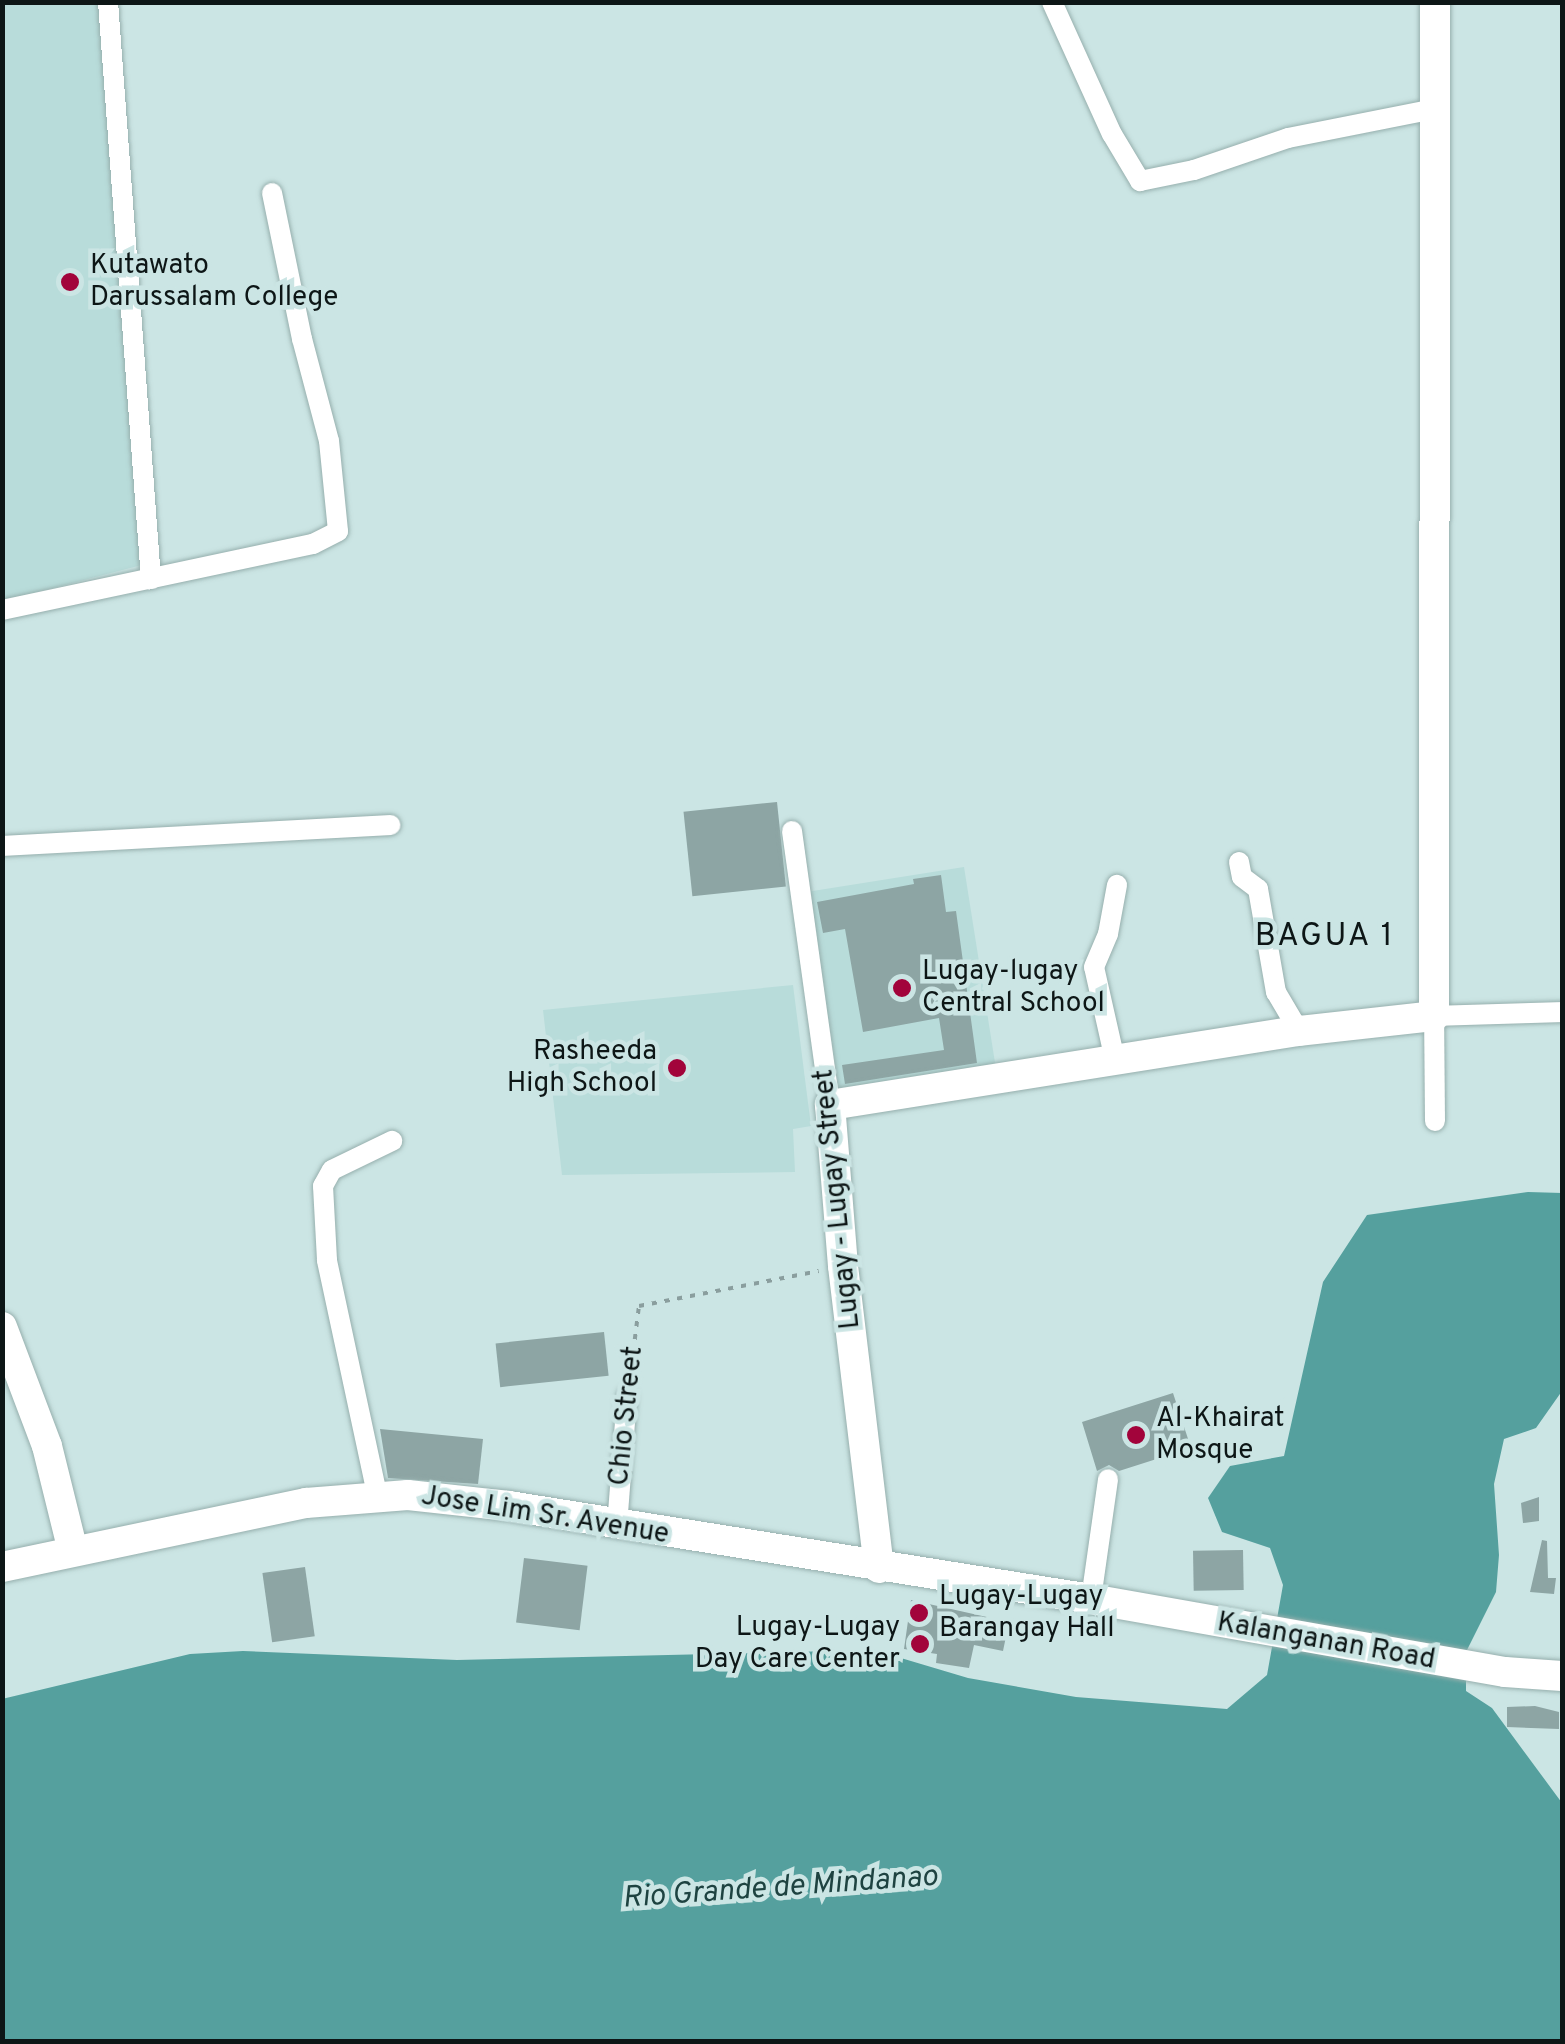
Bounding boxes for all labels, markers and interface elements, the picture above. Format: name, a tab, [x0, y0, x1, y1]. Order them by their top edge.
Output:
place label: Kutawato Darussalam College	[90, 249, 338, 315]
marker: Kutawato Darussalam College	[59, 271, 81, 293]
district label: BAGUA 1	[1254, 918, 1396, 956]
place label: Lugay-lugay Central School	[922, 955, 1105, 1021]
marker: Lugay-lugay Central School	[891, 977, 913, 999]
place label: Rasheeda High School	[507, 1035, 657, 1101]
marker: Rasheeda High School	[666, 1057, 688, 1079]
street label: Lugay - Lugay Street	[808, 1067, 868, 1331]
street label: Chio Street	[603, 1344, 651, 1488]
place label: Al-Khairat Mosque	[1156, 1402, 1285, 1468]
marker: Al-Khairat Mosque	[1125, 1424, 1147, 1446]
street label: Jose Lim Sr. Avenue	[418, 1480, 672, 1552]
place label: Lugay-Lugay Barangay Hall	[939, 1580, 1115, 1646]
marker: Lugay-Lugay Barangay Hall	[908, 1602, 930, 1624]
street label: Kalanganan Road	[1214, 1606, 1438, 1678]
place label: Lugay-Lugay Day Care Center	[695, 1611, 900, 1677]
marker: Lugay-Lugay Day Care Center	[909, 1633, 931, 1655]
water label: Rio Grande de Mindanao	[621, 1860, 939, 1918]

